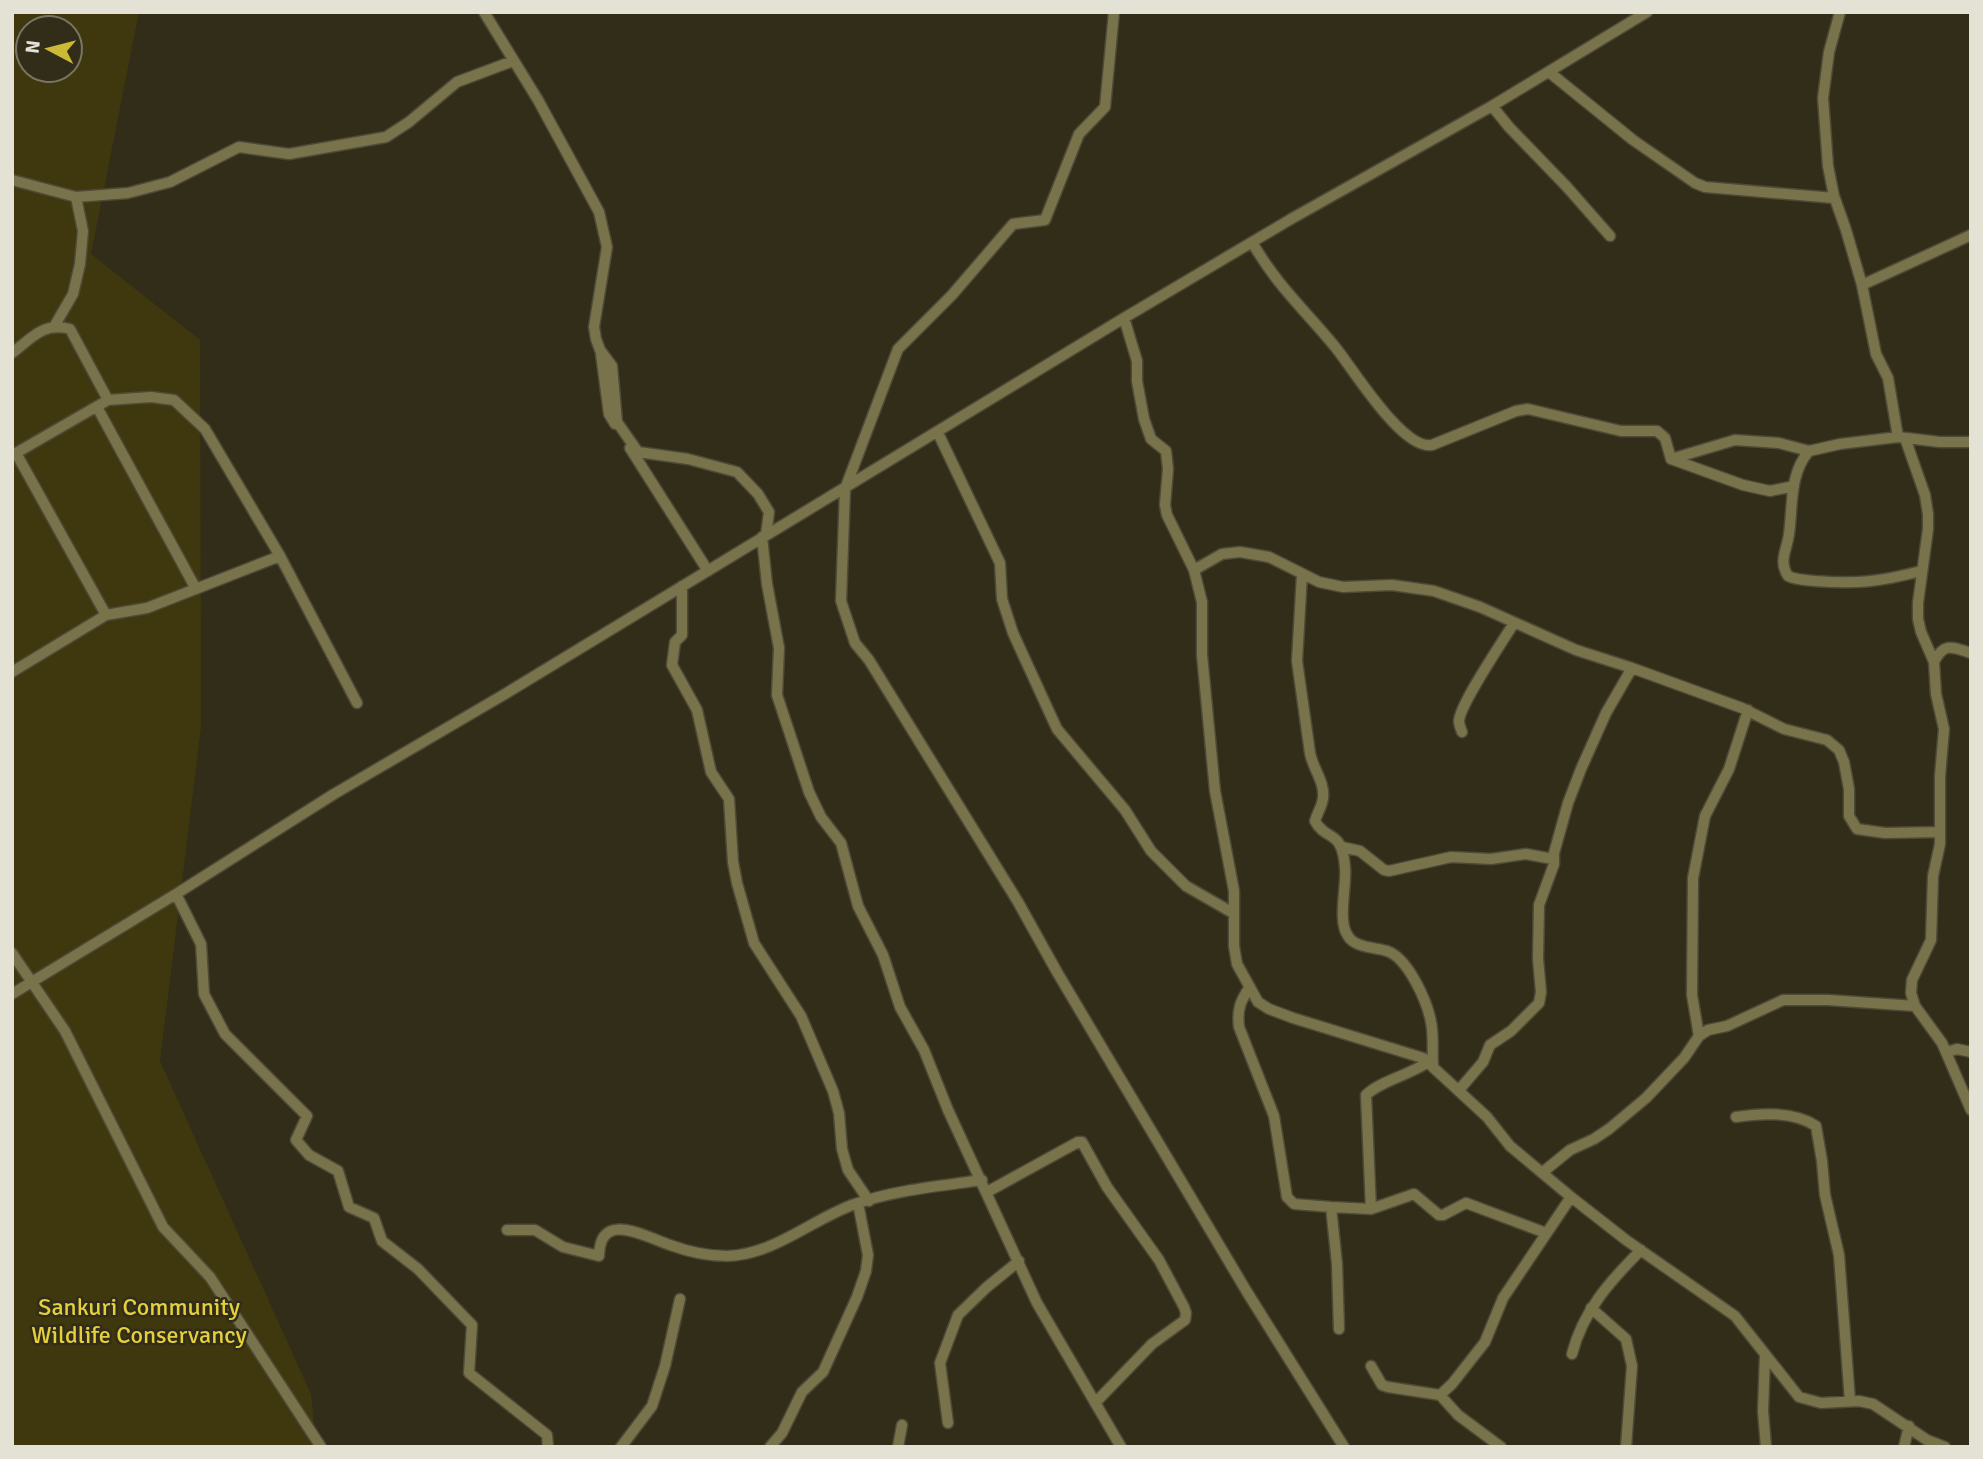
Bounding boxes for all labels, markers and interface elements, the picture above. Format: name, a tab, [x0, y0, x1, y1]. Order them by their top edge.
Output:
north arrow	[14, 14, 84, 84]
text: N	[20, 39, 46, 55]
park label: Sankuri Community Wildlife Conservancy	[31, 1292, 247, 1350]

